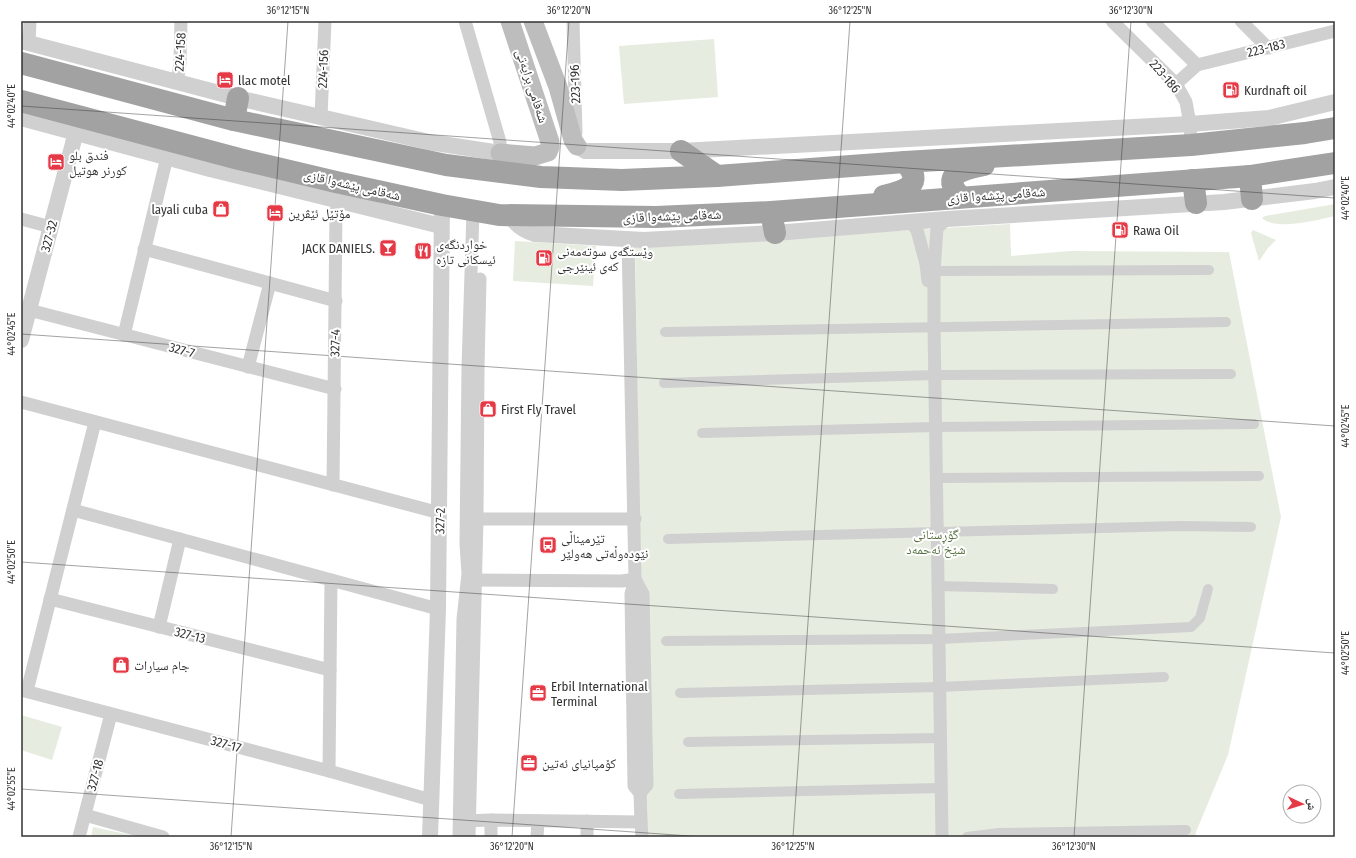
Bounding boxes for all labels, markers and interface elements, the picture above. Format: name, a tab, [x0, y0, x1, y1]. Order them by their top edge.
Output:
text: 36°12'15"N	[267, 5, 309, 17]
text: 36°12'20"N	[547, 5, 591, 17]
text: 36°12'25"N	[829, 5, 871, 17]
text: 36°12'30"N	[1109, 5, 1153, 17]
street label: 224-158	[171, 32, 189, 72]
street label: 223-183	[1245, 36, 1287, 60]
street label: شەقامی برایەتی	[512, 47, 551, 125]
street label: 224-156	[315, 49, 331, 89]
street label: 223-186	[1146, 56, 1184, 96]
street label: 223-196	[567, 64, 583, 104]
hotel icon: llac motel	[215, 70, 235, 90]
place label: llac motel	[238, 73, 291, 88]
fuel station icon: Kurdnaft oil	[1221, 80, 1241, 100]
place label: Kurdnaft oil	[1244, 83, 1307, 98]
text: 44°02'40"E	[6, 84, 18, 128]
place label: فندق بلو كورنر هوتيل	[69, 148, 127, 179]
hotel icon: فندق بلو كورنر هوتيل	[46, 152, 66, 172]
street label: شەقامی پێشەوا قازی	[302, 167, 402, 204]
text: 44°02'40"E	[1340, 176, 1352, 220]
street label: شەقامی پێشەوا قازی	[946, 184, 1046, 207]
shop icon: layali cuba	[211, 199, 231, 219]
place label: layali cuba	[151, 202, 208, 217]
hotel icon: مۆتێل ئێڤرین	[265, 203, 285, 223]
place label: مۆتێل ئێڤرین	[288, 206, 351, 222]
street label: شەقامی پێشەوا قازی	[622, 207, 722, 226]
street label: 327-32	[38, 218, 60, 253]
fuel station icon: Rawa Oil	[1110, 220, 1130, 240]
place label: Rawa Oil	[1133, 223, 1179, 238]
place label: خواردنگەی ئیسکانی تازە	[436, 237, 496, 268]
bar icon: JACK DANIELS.	[378, 238, 398, 258]
place label: JACK DANIELS.	[302, 241, 375, 256]
restaurant icon: خواردنگەی ئیسکانی تازە	[413, 241, 433, 261]
place label: وێستگەی سوتەمەنی کەی ئینێرجی	[557, 244, 653, 275]
fuel station icon: وێستگەی سوتەمەنی کەی ئینێرجی	[534, 248, 554, 268]
text: 44°02'45"E	[6, 312, 18, 356]
street label: 327-4	[327, 329, 343, 357]
street label: 327-7	[168, 339, 196, 361]
shop icon: First Fly Travel	[478, 399, 498, 419]
place label: First Fly Travel	[501, 402, 577, 417]
text: 44°02'45"E	[1340, 404, 1352, 448]
street label: 327-2	[432, 507, 448, 534]
park label: گۆڕستانی شێخ ئەحمەد	[906, 527, 966, 559]
place label: تێرمیناڵی نێودەوڵەتی هەولێر	[560, 530, 648, 562]
bus stop icon: تێرمیناڵی نێودەوڵەتی هەولێر	[538, 535, 558, 555]
text: 44°02'50"E	[6, 540, 18, 584]
street label: 327-13	[173, 624, 207, 646]
text: 44°02'50"E	[1340, 631, 1352, 675]
shop icon: جام سيارات	[111, 655, 131, 675]
place label: جام سيارات	[134, 658, 190, 674]
place label: Erbil International Terminal	[551, 679, 648, 709]
office icon: Erbil International Terminal	[528, 683, 548, 703]
street label: 327-17	[209, 733, 243, 755]
office icon: کۆمپانیای ئەتین	[519, 753, 539, 773]
place label: کۆمپانیای ئەتین	[542, 756, 617, 772]
street label: 327-18	[84, 758, 106, 792]
text: 44°02'55"E	[6, 767, 18, 811]
north arrow	[1282, 784, 1322, 824]
text: ش	[1304, 798, 1318, 811]
text: 36°12'15"N	[210, 841, 252, 853]
text: 36°12'20"N	[490, 841, 534, 853]
text: 36°12'25"N	[772, 841, 814, 853]
text: 36°12'30"N	[1052, 841, 1096, 853]

